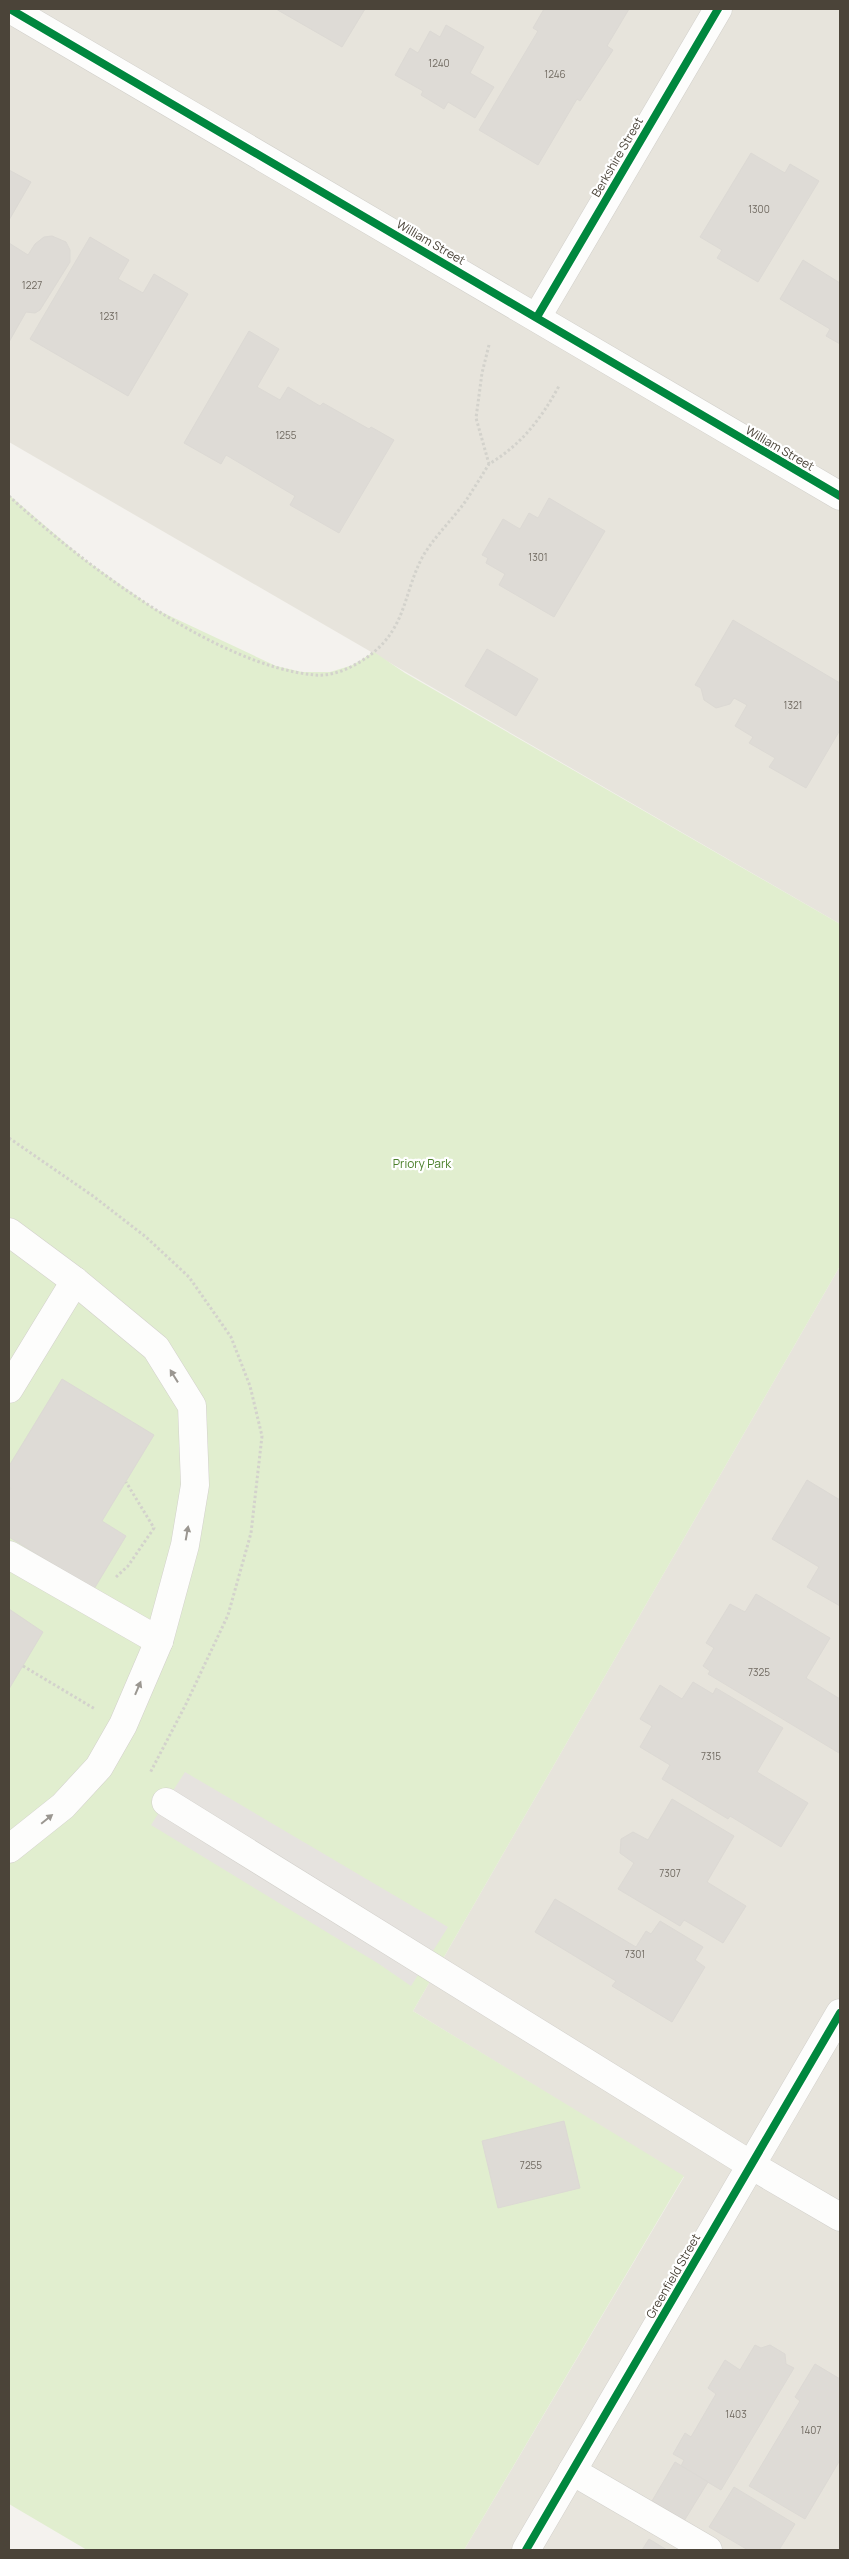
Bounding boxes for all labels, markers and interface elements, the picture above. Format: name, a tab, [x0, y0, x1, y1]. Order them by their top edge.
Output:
house number: 1240	[428, 56, 450, 70]
house number: 1246	[544, 67, 566, 81]
street label: Berkshire Street	[587, 114, 647, 200]
house number: 1300	[748, 202, 770, 216]
street label: William Street	[394, 215, 469, 269]
house number: 1227	[22, 278, 42, 292]
house number: 1231	[99, 309, 119, 323]
street label: William Street	[743, 421, 818, 475]
house number: 1255	[275, 428, 297, 442]
house number: 1301	[528, 550, 548, 564]
house number: 1321	[783, 698, 803, 712]
park label: Priory Park	[393, 1155, 452, 1172]
one-way arrow	[169, 1370, 178, 1383]
one-way arrow	[183, 1525, 191, 1541]
house number: 7325	[748, 1665, 770, 1679]
one-way arrow	[135, 1681, 143, 1695]
house number: 7315	[701, 1749, 721, 1763]
one-way arrow	[40, 1814, 53, 1825]
house number: 7307	[659, 1866, 681, 1880]
house number: 7301	[625, 1947, 645, 1961]
house number: 7255	[520, 2158, 542, 2172]
street label: Greenfield Street	[642, 2230, 704, 2322]
house number: 1403	[725, 2407, 747, 2421]
house number: 1407	[801, 2423, 821, 2437]

